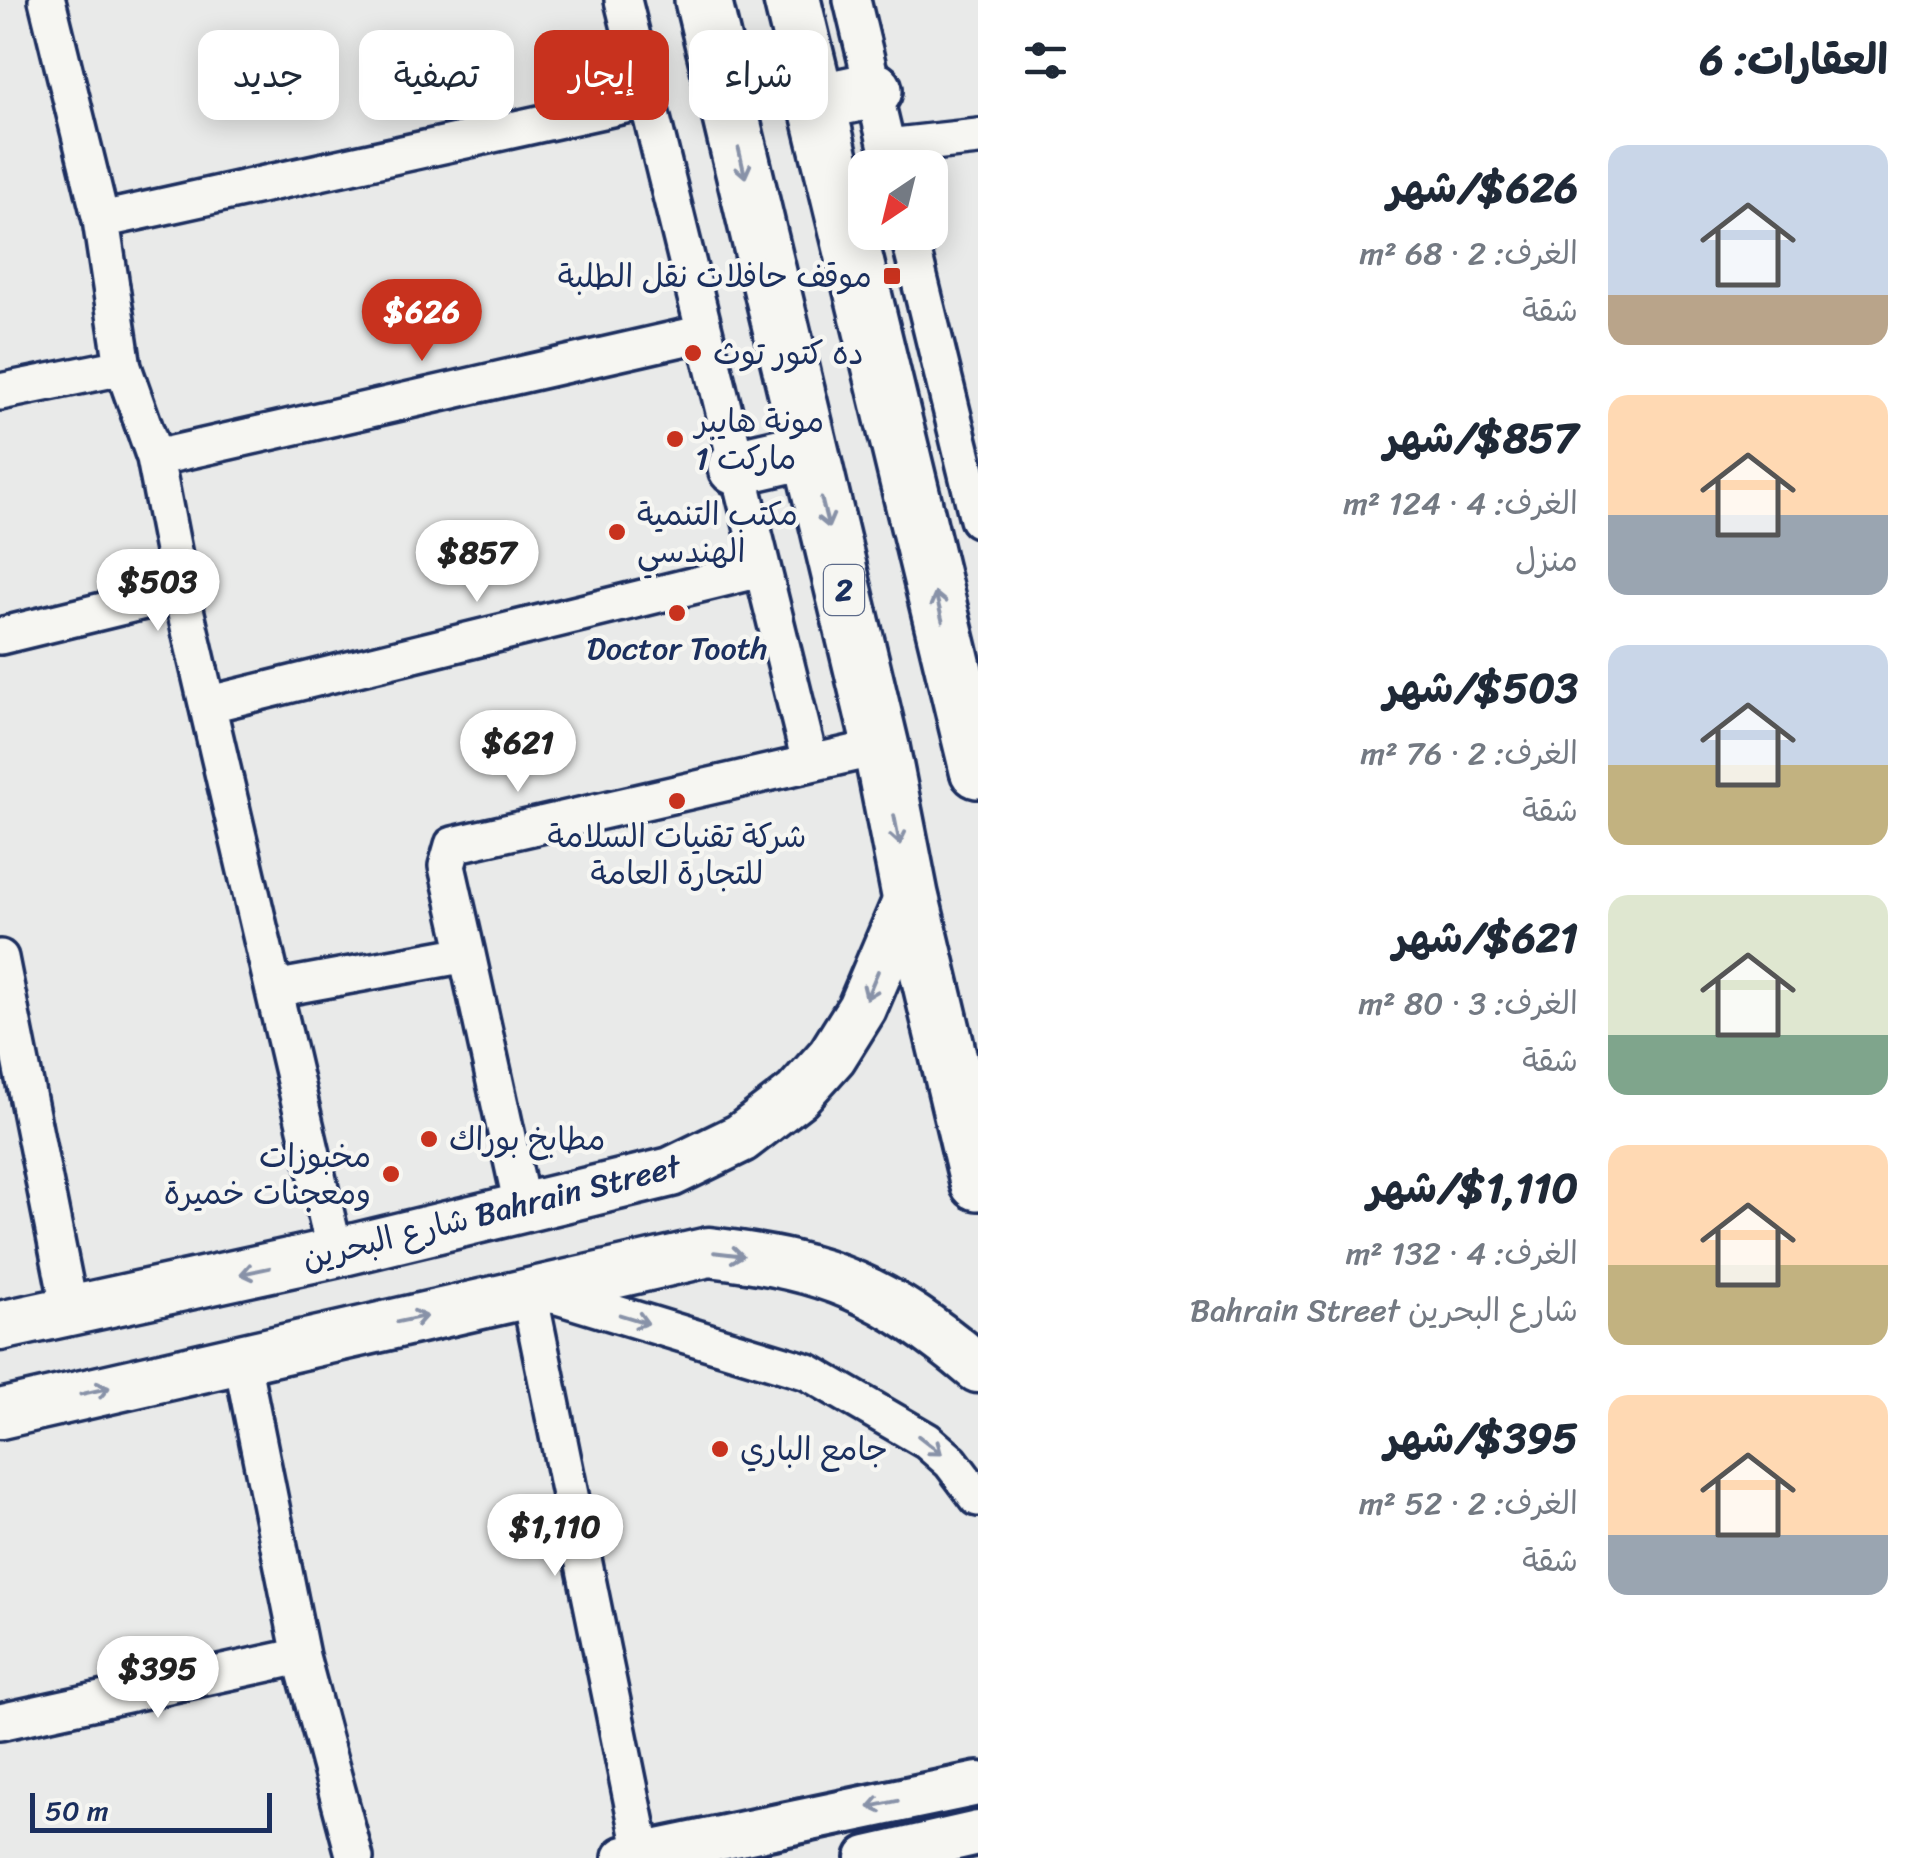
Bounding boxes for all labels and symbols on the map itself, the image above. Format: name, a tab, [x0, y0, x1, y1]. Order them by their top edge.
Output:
one-way arrow	[733, 147, 752, 178]
north arrow	[848, 150, 948, 250]
place label: موقف حافلات نقل الطلبة	[558, 248, 872, 305]
marker: موقف حافلات نقل الطلبة	[881, 265, 903, 287]
pin: $626	[363, 279, 481, 364]
place label: ده كتور توث	[713, 325, 864, 382]
marker: ده كتور توث	[682, 342, 704, 364]
place label: مونة هايبر ماركت 1	[692, 393, 824, 487]
marker: مونة هايبر ماركت 1	[664, 428, 686, 450]
place label: مكتب التنمية الهندسي	[637, 486, 798, 580]
one-way arrow	[817, 496, 835, 528]
pin: $857	[418, 520, 536, 605]
marker: مكتب التنمية الهندسي	[606, 521, 628, 543]
pin: $503	[99, 549, 217, 634]
road number: 2	[824, 565, 864, 615]
one-way arrow	[929, 592, 947, 624]
marker: Doctor Tooth	[666, 602, 688, 624]
place label: Doctor Tooth	[587, 620, 767, 677]
pin: $621	[459, 710, 577, 795]
marker: شركة تقنيات السلامة للتجارة العامة	[666, 790, 688, 812]
place label: شركة تقنيات السلامة للتجارة العامة	[548, 808, 806, 902]
one-way arrow	[889, 813, 908, 845]
one-way arrow	[861, 969, 879, 1000]
place label: مطابخ بوراك	[449, 1111, 605, 1168]
place label: مخبوزات ومعجنات خميرة	[164, 1128, 371, 1222]
marker: مطابخ بوراك	[418, 1128, 440, 1150]
street label: شارع البحرين Bahrain Street	[296, 1138, 687, 1287]
marker: مخبوزات ومعجنات خميرة	[380, 1163, 402, 1185]
one-way arrow	[712, 1245, 745, 1264]
one-way arrow	[240, 1263, 272, 1281]
one-way arrow	[395, 1309, 427, 1327]
one-way arrow	[617, 1311, 649, 1329]
one-way arrow	[78, 1381, 110, 1399]
place label: جامع الباري	[740, 1421, 888, 1478]
one-way arrow	[917, 1434, 943, 1456]
marker: جامع الباري	[709, 1438, 731, 1460]
pin: $1,110	[474, 1494, 636, 1579]
pin: $395	[99, 1636, 217, 1721]
scale bar	[30, 1788, 272, 1832]
one-way arrow	[867, 1796, 899, 1815]

